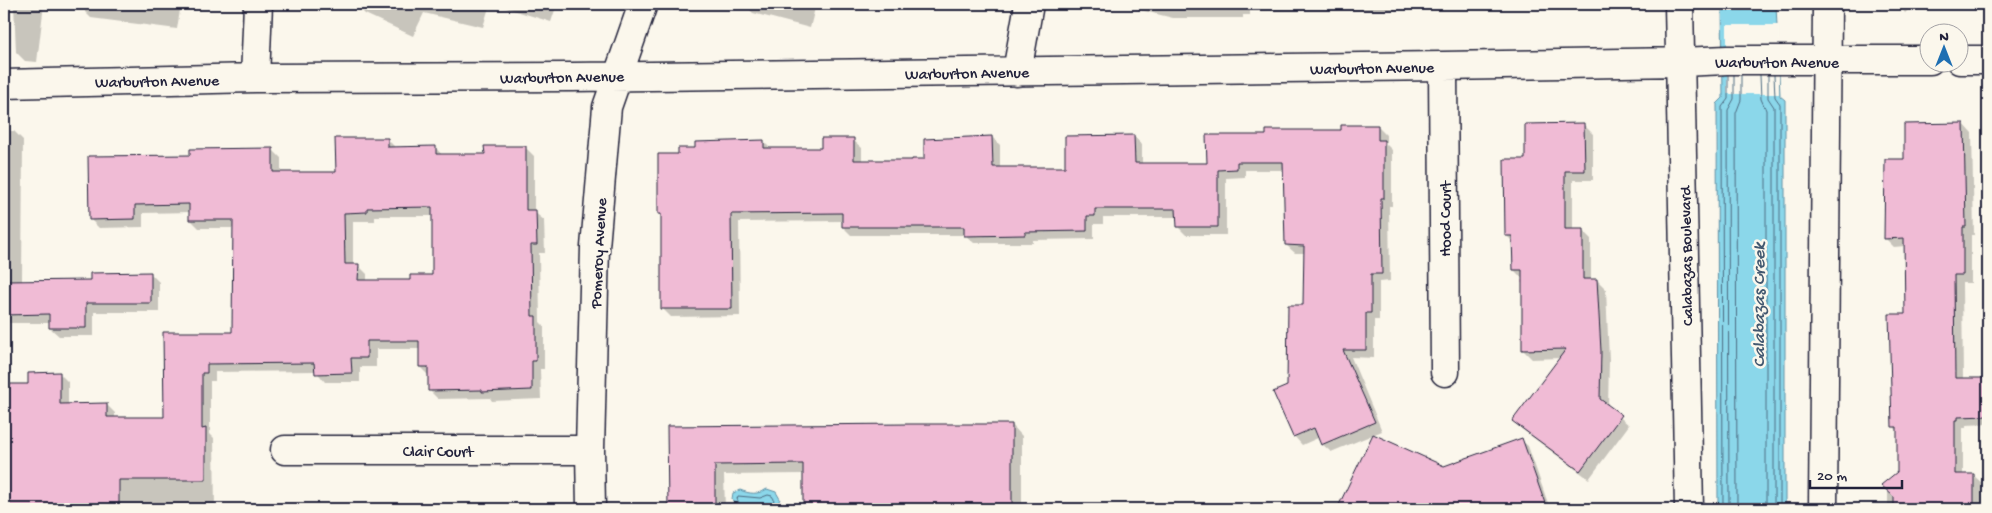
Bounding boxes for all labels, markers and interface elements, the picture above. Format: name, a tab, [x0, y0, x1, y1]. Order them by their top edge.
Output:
north arrow	[1920, 22, 1970, 72]
text: N	[1939, 29, 1949, 46]
street label: Warburton Avenue	[1715, 55, 1840, 74]
street label: Warburton Avenue	[1310, 60, 1435, 81]
street label: Warburton Avenue	[905, 65, 1030, 86]
street label: Warburton Avenue	[500, 69, 625, 90]
street label: Warburton Avenue	[95, 73, 220, 94]
street label: Hood Court	[1438, 180, 1457, 257]
street label: Calabazas Boulevard	[1678, 184, 1699, 326]
street label: Pomeroy Avenue	[588, 197, 613, 310]
water label: Calabazas Creek	[1750, 241, 1771, 367]
street label: Clair Court	[403, 444, 475, 463]
scale bar	[1810, 458, 1902, 490]
text: 20 m	[1817, 468, 1847, 486]

